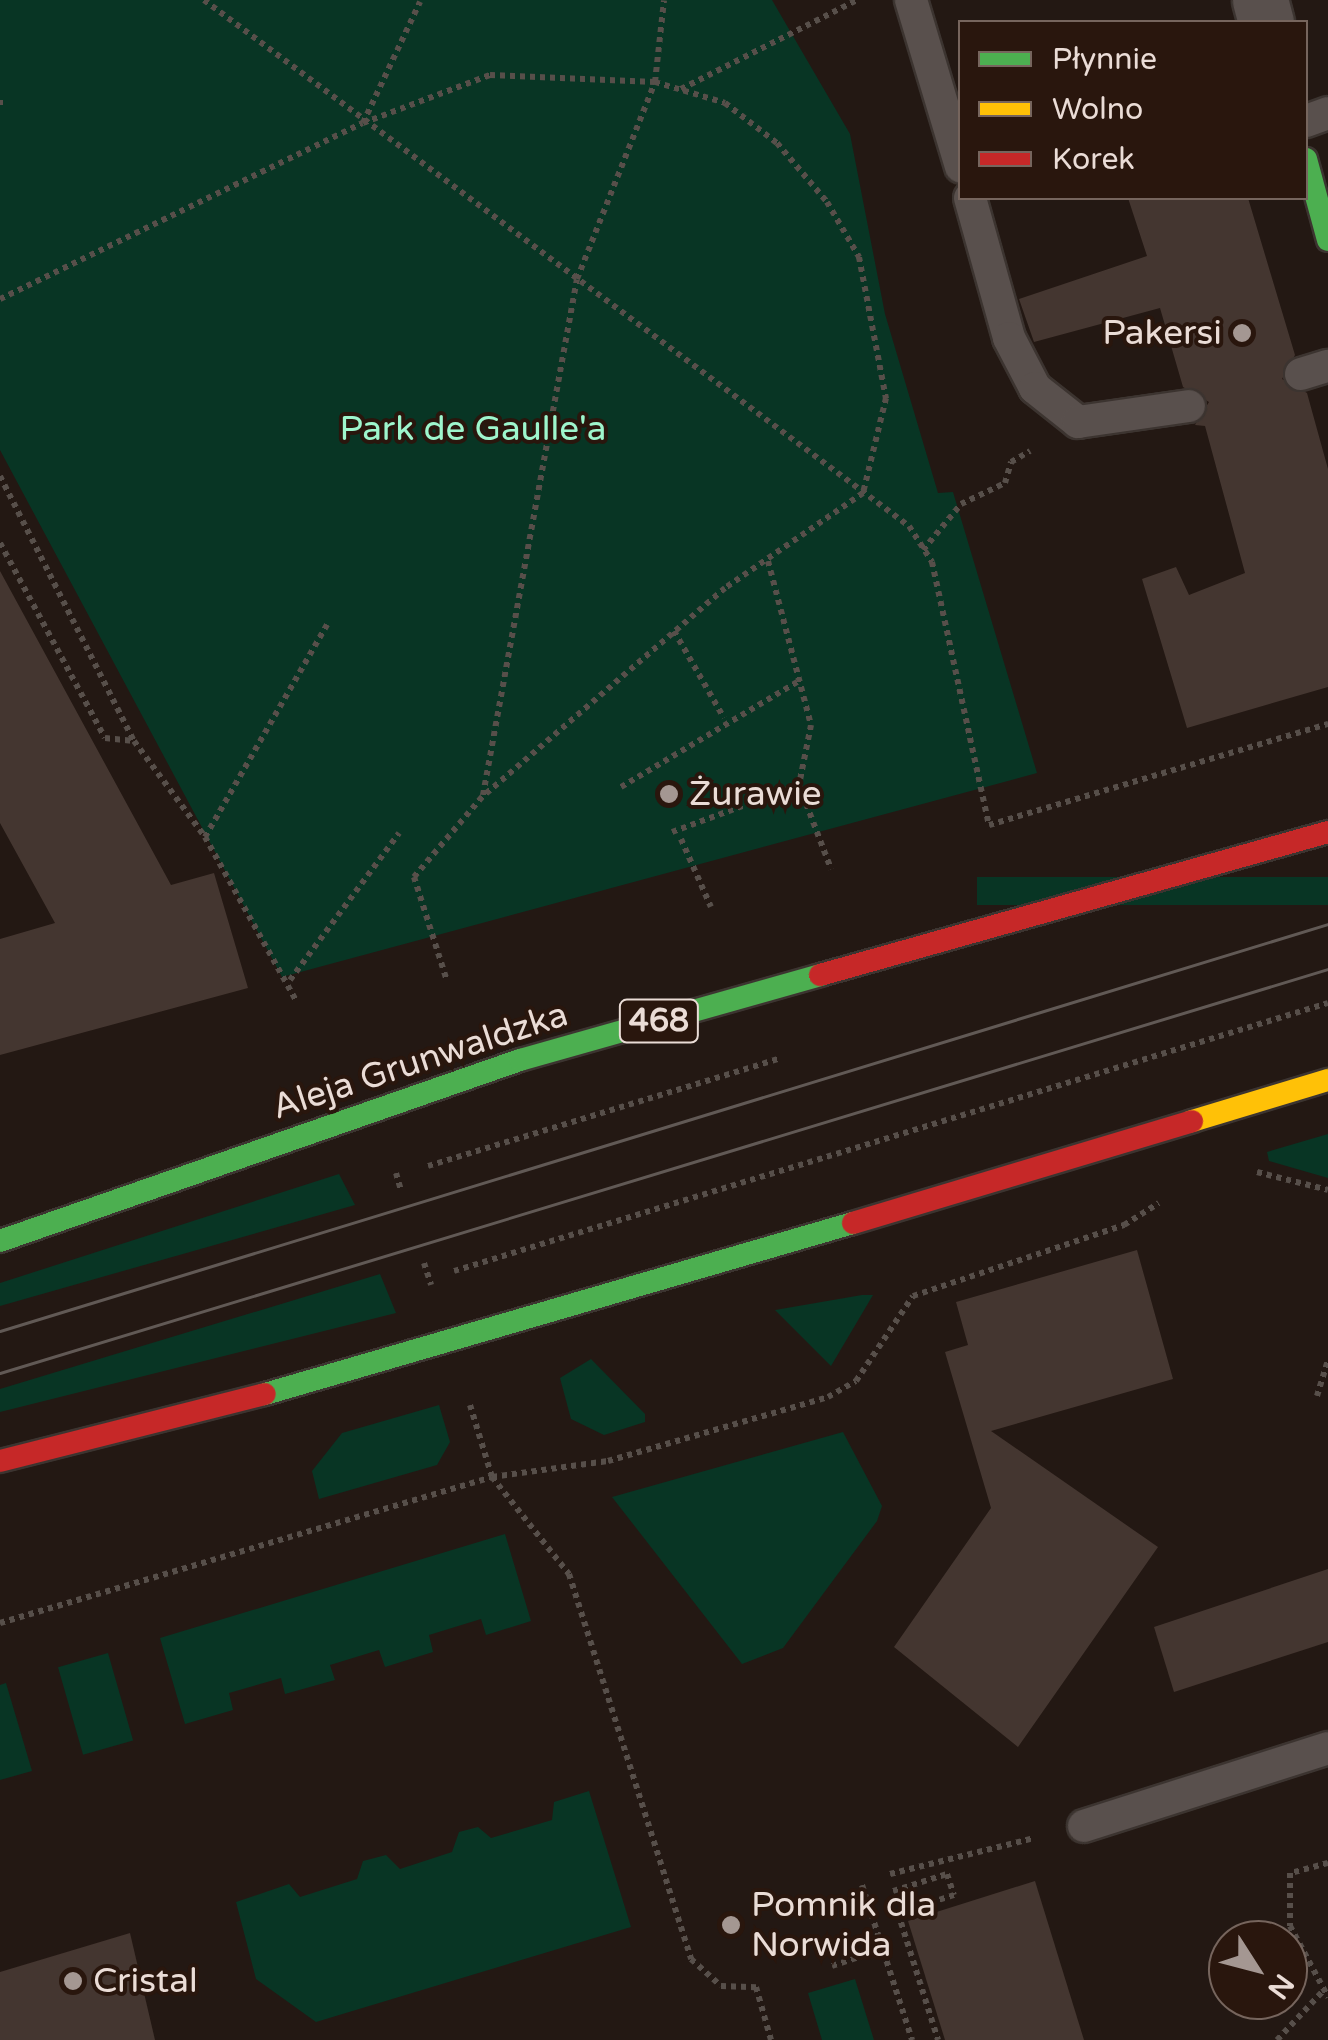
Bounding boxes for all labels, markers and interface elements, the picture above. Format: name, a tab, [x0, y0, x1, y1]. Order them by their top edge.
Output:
legend	[958, 20, 1308, 200]
text: Płynnie	[1052, 41, 1157, 78]
text: Wolno	[1052, 91, 1143, 128]
text: Korek	[1052, 141, 1135, 178]
place label: Pakersi	[1102, 312, 1222, 354]
marker: Pakersi	[1231, 322, 1253, 344]
park label: Park de Gaulle'a	[340, 408, 606, 450]
place label: Żurawie	[689, 773, 822, 815]
marker: Żurawie	[658, 783, 680, 805]
street label: Aleja Grunwaldzka	[267, 993, 573, 1129]
road number: 468	[616, 994, 702, 1048]
place label: Pomnik dla Norwida	[751, 1884, 936, 1966]
marker: Pomnik dla Norwida	[720, 1914, 742, 1936]
north arrow	[1208, 1920, 1308, 2020]
place label: Cristal	[93, 1960, 198, 2002]
text: N	[1260, 1967, 1301, 2006]
marker: Cristal	[62, 1970, 84, 1992]

